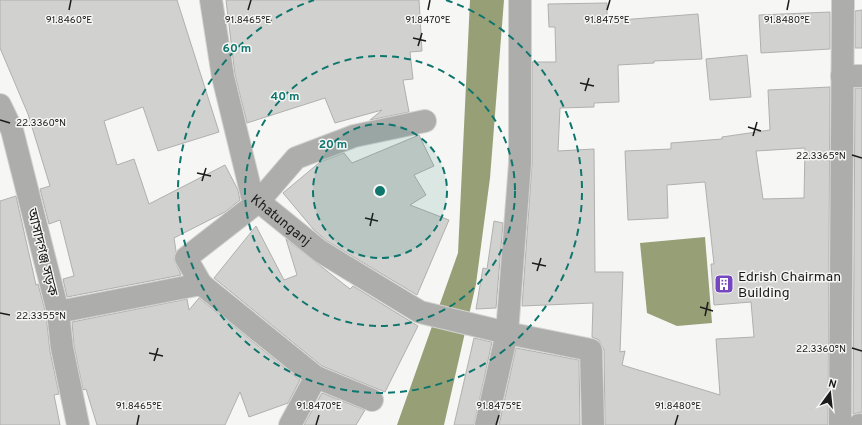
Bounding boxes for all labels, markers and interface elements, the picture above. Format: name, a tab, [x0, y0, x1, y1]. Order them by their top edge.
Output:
text: 91.8460°E	[46, 14, 92, 27]
text: 91.8465°E	[225, 14, 271, 27]
text: 91.8470°E	[405, 14, 451, 27]
text: 91.8475°E	[584, 14, 630, 27]
text: 91.8480°E	[764, 14, 810, 27]
text: 60 m	[223, 41, 251, 57]
text: 40 m	[270, 89, 300, 105]
text: 22.3360°N	[16, 117, 66, 130]
text: 20 m	[319, 137, 347, 153]
text: 22.3365°N	[796, 150, 846, 163]
centre of rings	[373, 184, 387, 198]
street label: Khatunganj	[247, 191, 314, 250]
street label: আসাদগঞ্জ সড়ক	[22, 206, 61, 298]
place label: Edrish Chairman Building	[738, 269, 841, 302]
building icon: Edrish Chairman Building	[713, 273, 735, 295]
text: 22.3355°N	[16, 310, 66, 323]
text: 22.3360°N	[796, 343, 846, 356]
north arrow	[810, 373, 850, 413]
text: N	[827, 377, 838, 392]
text: 91.8465°E	[116, 400, 162, 413]
text: 91.8470°E	[296, 400, 342, 413]
text: 91.8475°E	[476, 400, 522, 413]
text: 91.8480°E	[655, 400, 701, 413]

